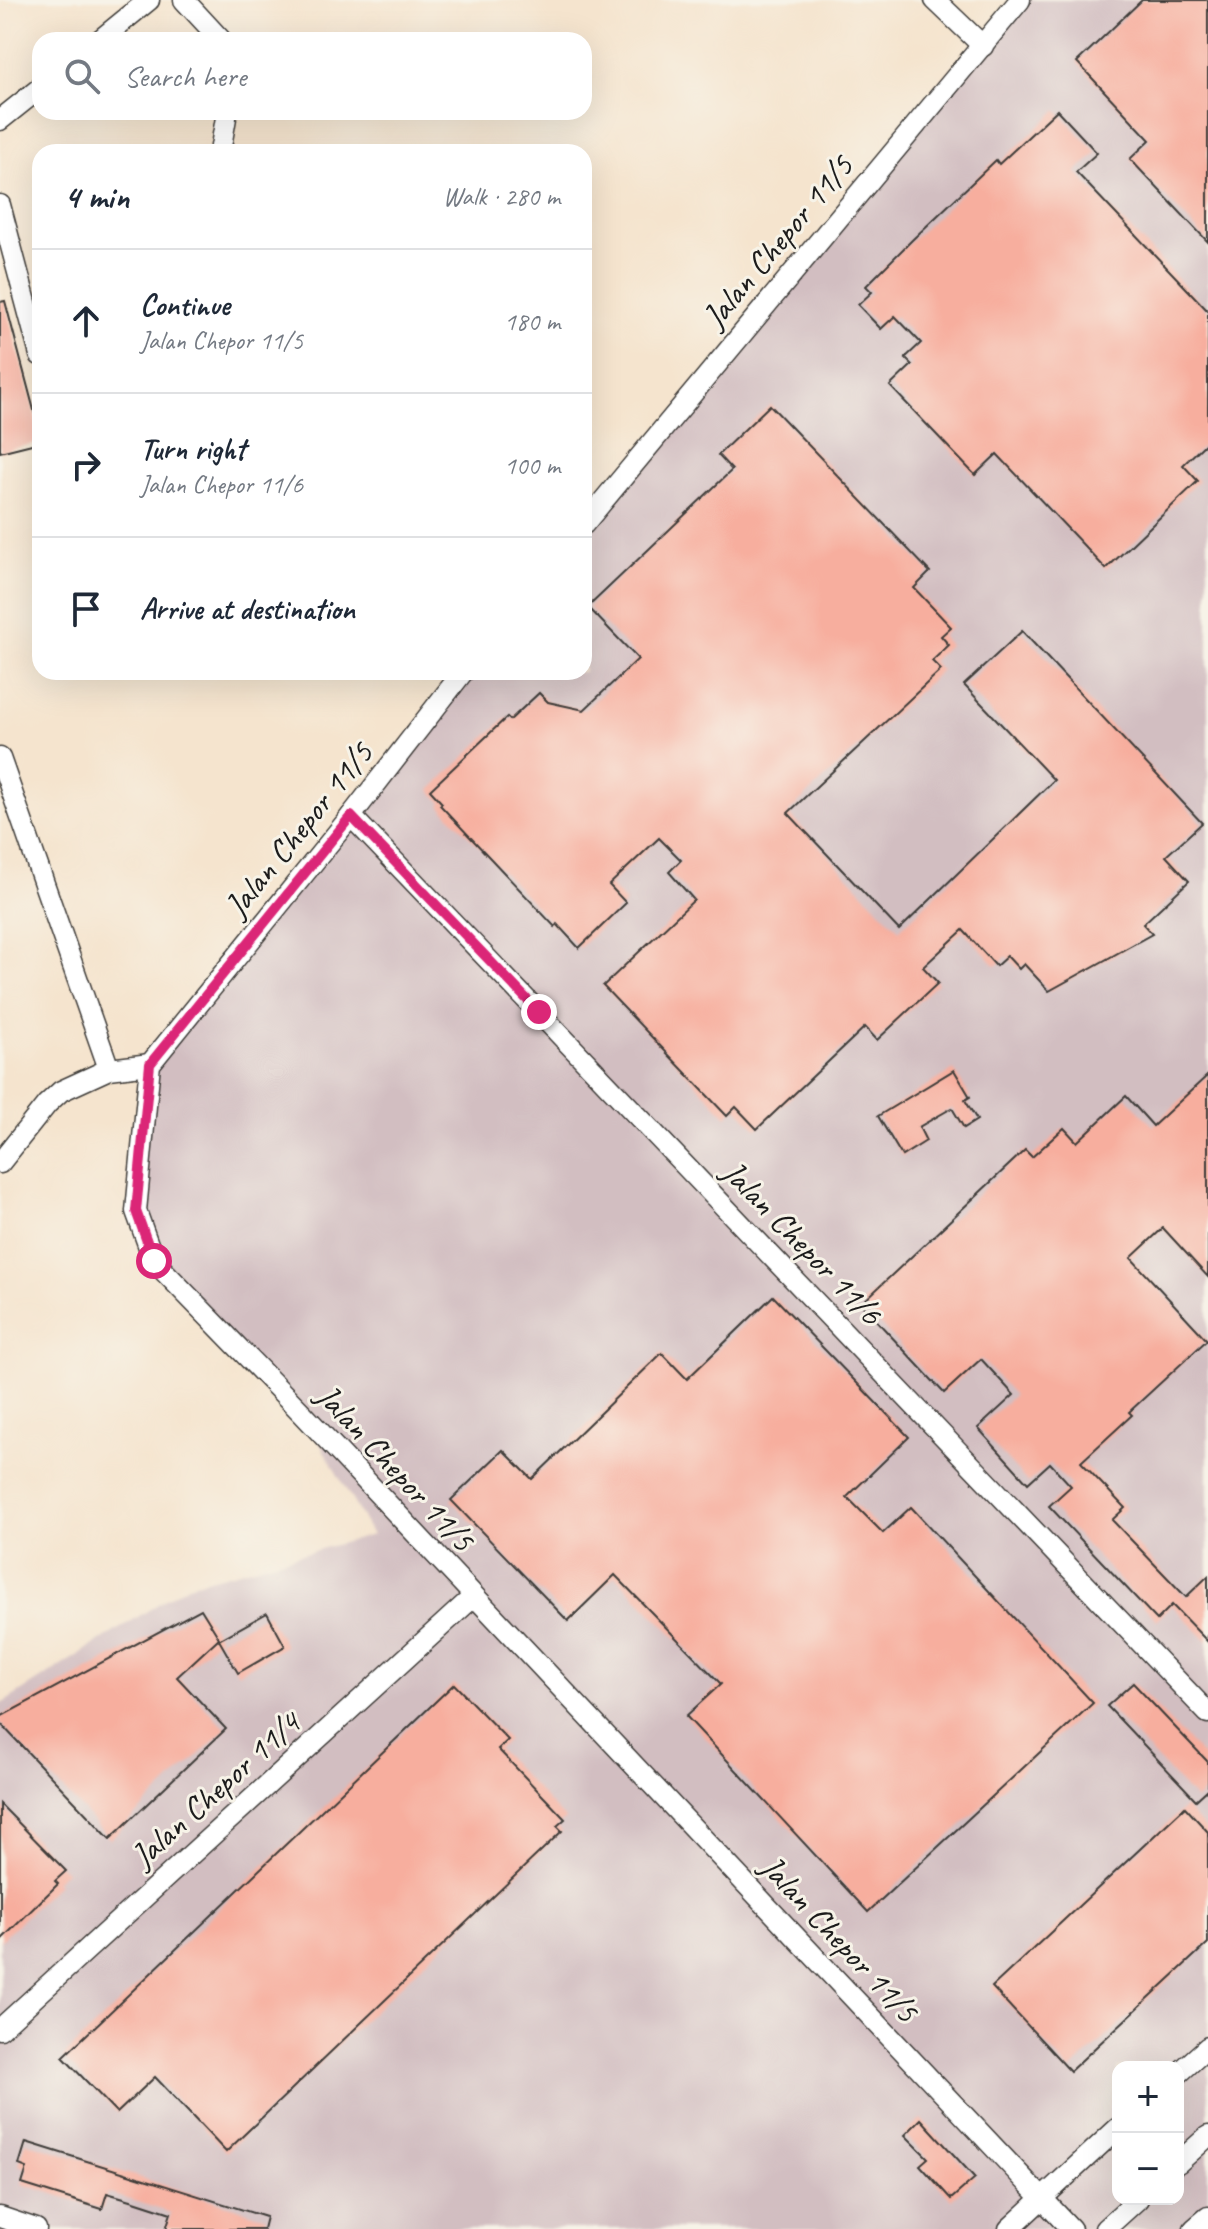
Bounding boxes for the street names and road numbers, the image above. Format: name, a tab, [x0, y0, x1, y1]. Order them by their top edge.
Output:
street label: Jalan Chepor 11/5	[691, 145, 863, 338]
street label: Jalan Chepor 11/5	[213, 732, 383, 927]
street label: Jalan Chepor 11/6	[712, 1149, 893, 1335]
street label: Jalan Chepor 11/5	[306, 1373, 485, 1561]
street label: Jalan Chepor 11/4	[120, 1700, 312, 1878]
street label: Jalan Chepor 11/5	[750, 1844, 929, 2032]

